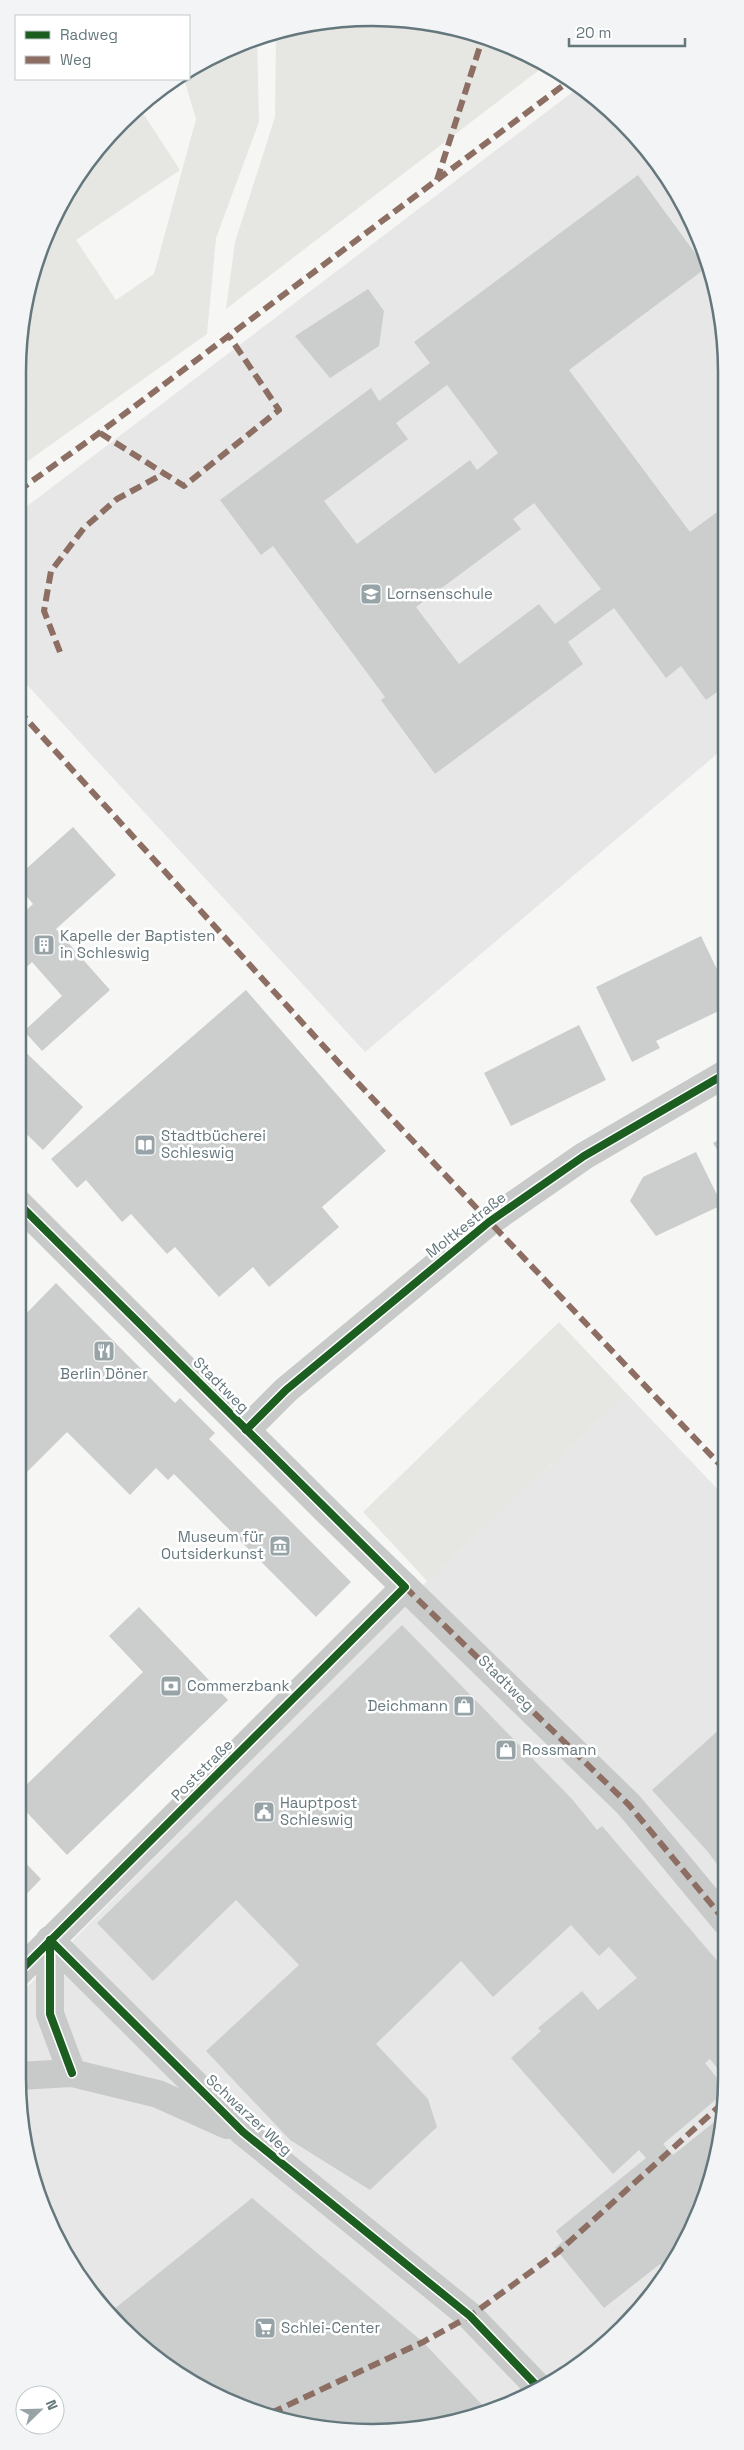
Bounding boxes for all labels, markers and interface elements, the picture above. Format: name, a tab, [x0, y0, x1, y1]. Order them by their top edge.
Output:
legend	[15, 15, 190, 80]
scale bar	[569, 15, 685, 47]
text: 20 m	[576, 23, 611, 42]
text: Radweg	[60, 25, 118, 44]
text: Weg	[60, 50, 91, 69]
school or university icon: Lornsenschule	[359, 582, 383, 606]
place label: Lornsenschule	[387, 584, 493, 603]
place label: Kapelle der Baptisten in Schleswig	[60, 926, 215, 962]
building icon: Kapelle der Baptisten in Schleswig	[32, 933, 56, 957]
place label: Stadtbücherei Schleswig	[161, 1126, 266, 1162]
library icon: Stadtbücherei Schleswig	[133, 1133, 157, 1157]
street label: Moltkestraße	[422, 1187, 510, 1262]
restaurant icon: Berlin Döner	[92, 1339, 116, 1363]
street label: Stadtweg	[189, 1353, 253, 1417]
place label: Berlin Döner	[60, 1364, 148, 1383]
place label: Museum für Outsiderkunst	[161, 1527, 264, 1563]
museum icon: Museum für Outsiderkunst	[268, 1534, 292, 1558]
street label: Stadtweg	[474, 1651, 538, 1715]
bank icon: Commerzbank	[159, 1674, 183, 1698]
place label: Commerzbank	[187, 1676, 290, 1695]
shop icon: Deichmann	[452, 1694, 476, 1718]
place label: Deichmann	[367, 1696, 448, 1715]
street label: Poststraße	[167, 1735, 237, 1805]
shop icon: Rossmann	[494, 1738, 518, 1762]
place label: Rossmann	[522, 1740, 596, 1759]
place label: Hauptpost Schleswig	[280, 1793, 357, 1829]
public building icon: Hauptpost Schleswig	[252, 1800, 276, 1824]
street label: Schwarzer Weg	[202, 2070, 296, 2159]
supermarket icon: Schlei-Center	[253, 2316, 277, 2340]
place label: Schlei-Center	[281, 2318, 380, 2337]
north arrow	[15, 2385, 65, 2435]
text: N	[42, 2397, 62, 2413]

